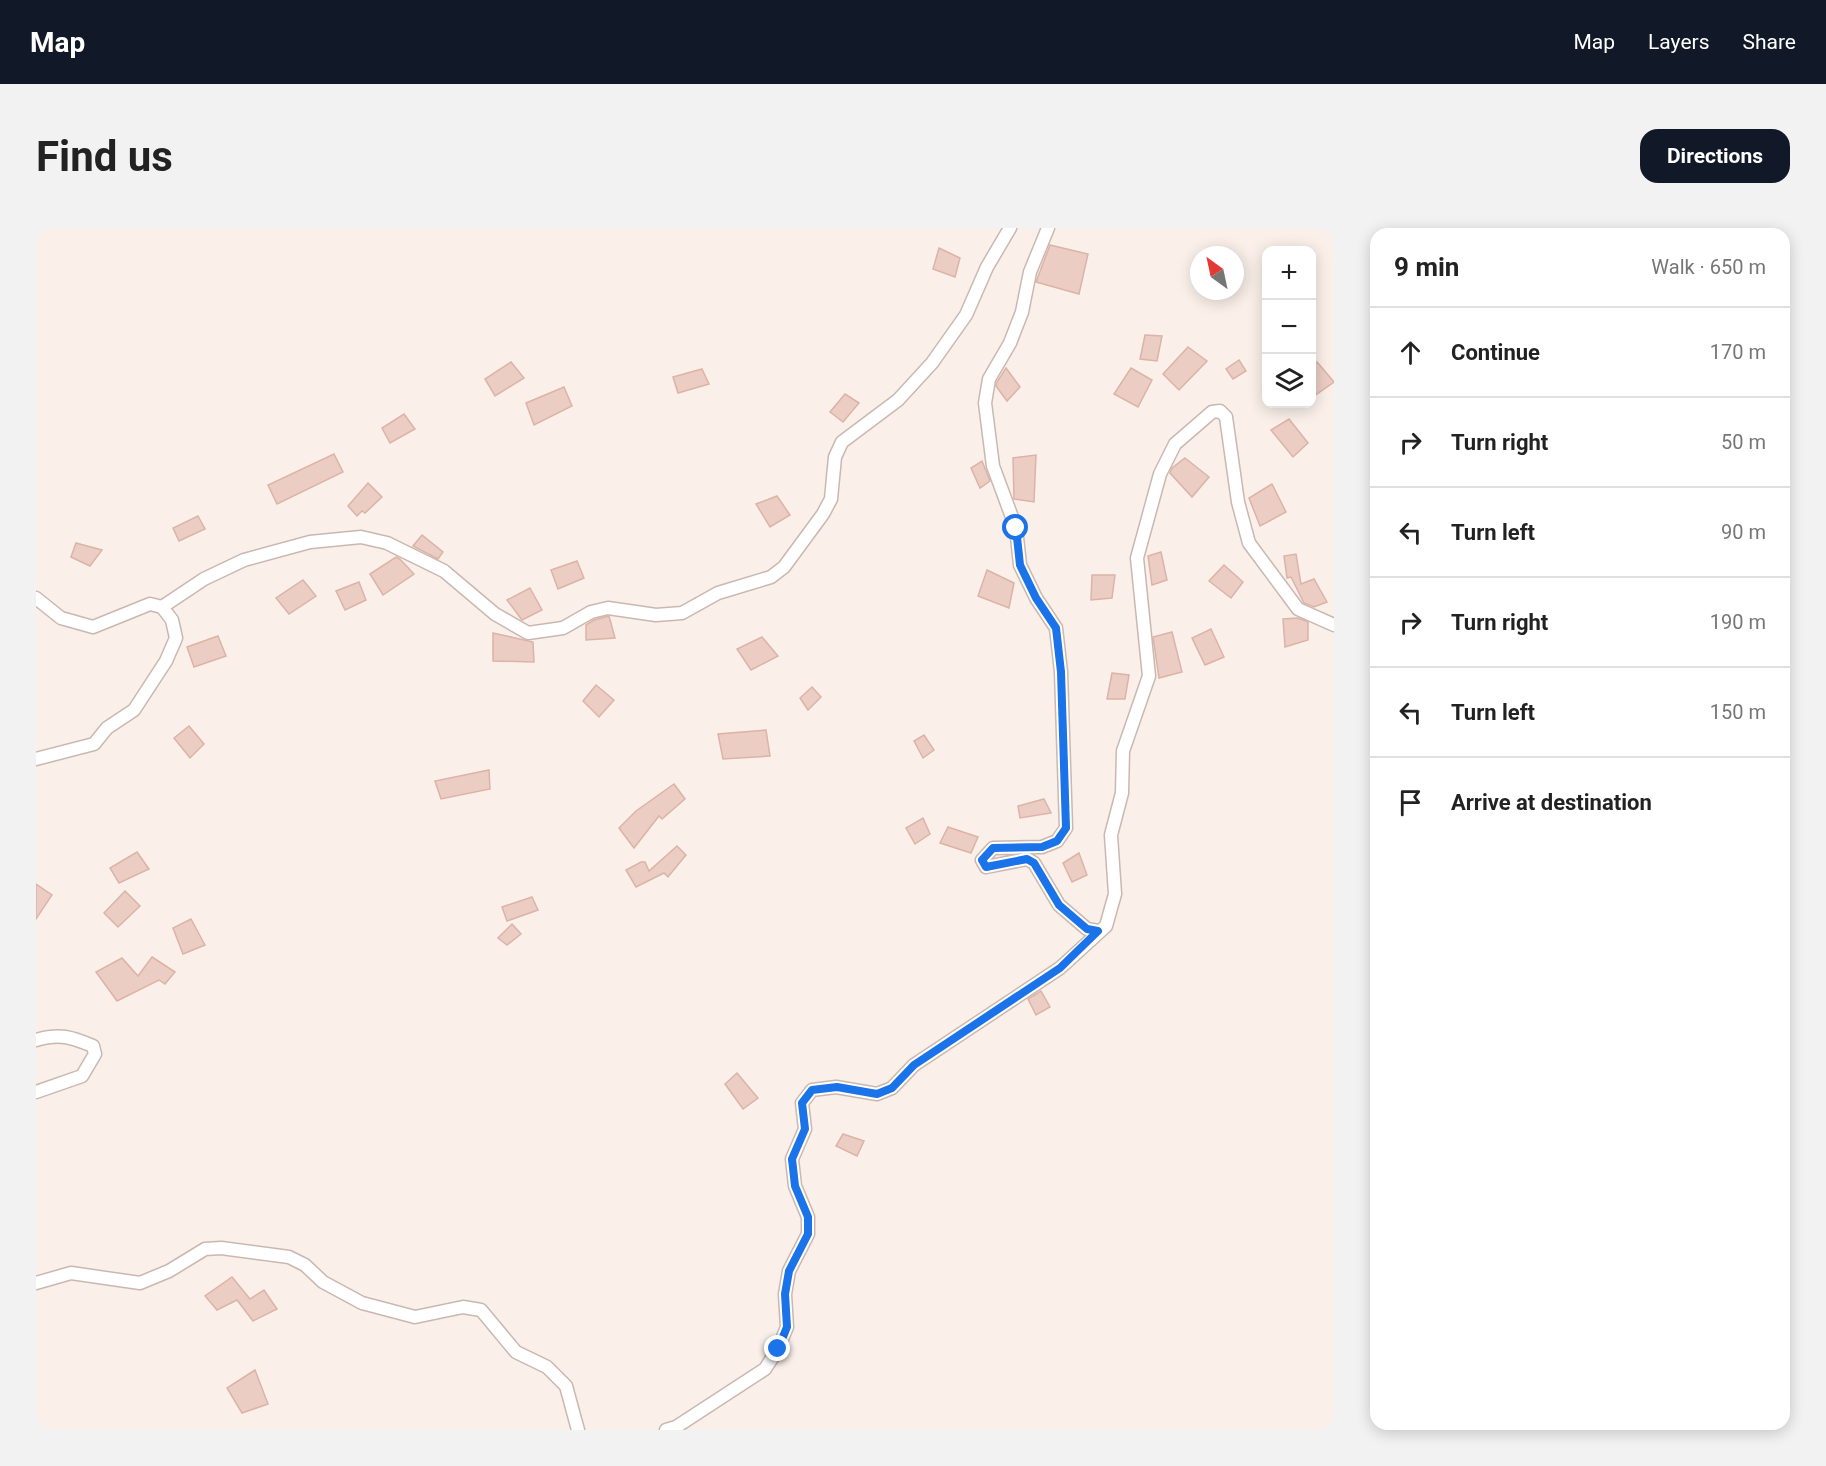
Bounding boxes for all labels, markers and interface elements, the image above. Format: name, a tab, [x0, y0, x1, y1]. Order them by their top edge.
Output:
text: Map	[30, 26, 85, 59]
text: Map	[1573, 30, 1615, 54]
text: Layers	[1648, 30, 1709, 54]
text: Share	[1742, 30, 1796, 54]
button: Directions	[1640, 129, 1790, 183]
text: Find us	[36, 132, 173, 181]
north arrow	[1190, 246, 1244, 300]
map controls	[1262, 246, 1316, 408]
button: +	[1262, 246, 1316, 300]
text: 9 min	[1394, 252, 1459, 282]
text: Walk · 650 m	[1651, 255, 1766, 279]
button: −	[1262, 300, 1316, 354]
icon: ahead	[1394, 336, 1427, 369]
text: Continue	[1451, 340, 1540, 365]
text: 170 m	[1710, 340, 1766, 364]
button: layers	[1262, 354, 1316, 408]
icon: right	[1394, 426, 1427, 459]
text: Turn right	[1451, 430, 1548, 455]
text: 50 m	[1721, 430, 1766, 454]
route start	[1002, 514, 1028, 540]
icon: left	[1394, 516, 1427, 549]
text: Turn left	[1451, 520, 1535, 545]
text: 90 m	[1721, 520, 1766, 544]
icon: right	[1394, 606, 1427, 639]
text: Turn right	[1451, 610, 1548, 635]
text: 190 m	[1710, 610, 1766, 634]
icon: left	[1394, 696, 1427, 729]
text: Turn left	[1451, 700, 1535, 725]
text: 150 m	[1710, 700, 1766, 724]
icon: arrive	[1394, 786, 1427, 819]
text: Arrive at destination	[1451, 790, 1652, 815]
route end	[764, 1335, 790, 1361]

